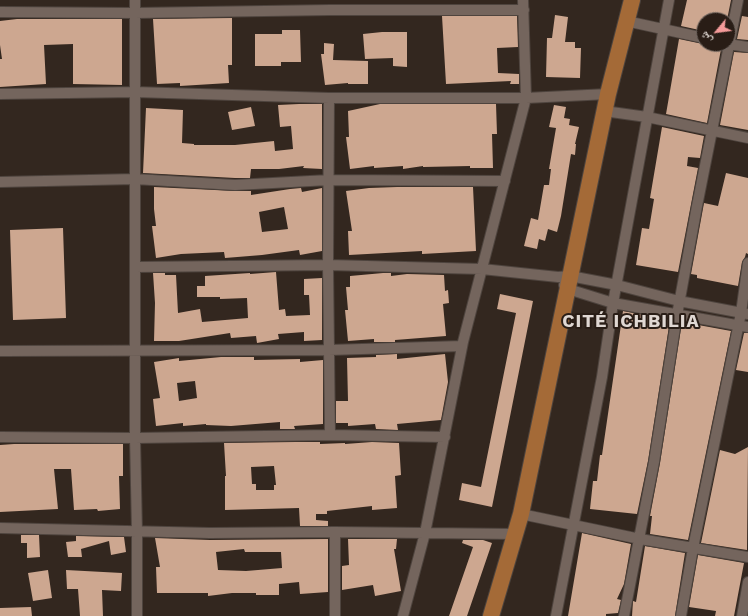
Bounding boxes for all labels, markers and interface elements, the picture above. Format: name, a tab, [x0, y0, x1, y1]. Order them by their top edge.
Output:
north arrow	[696, 12, 736, 52]
text: ش	[697, 29, 714, 46]
district label: CITÉ ICHBILIA	[562, 311, 700, 333]

